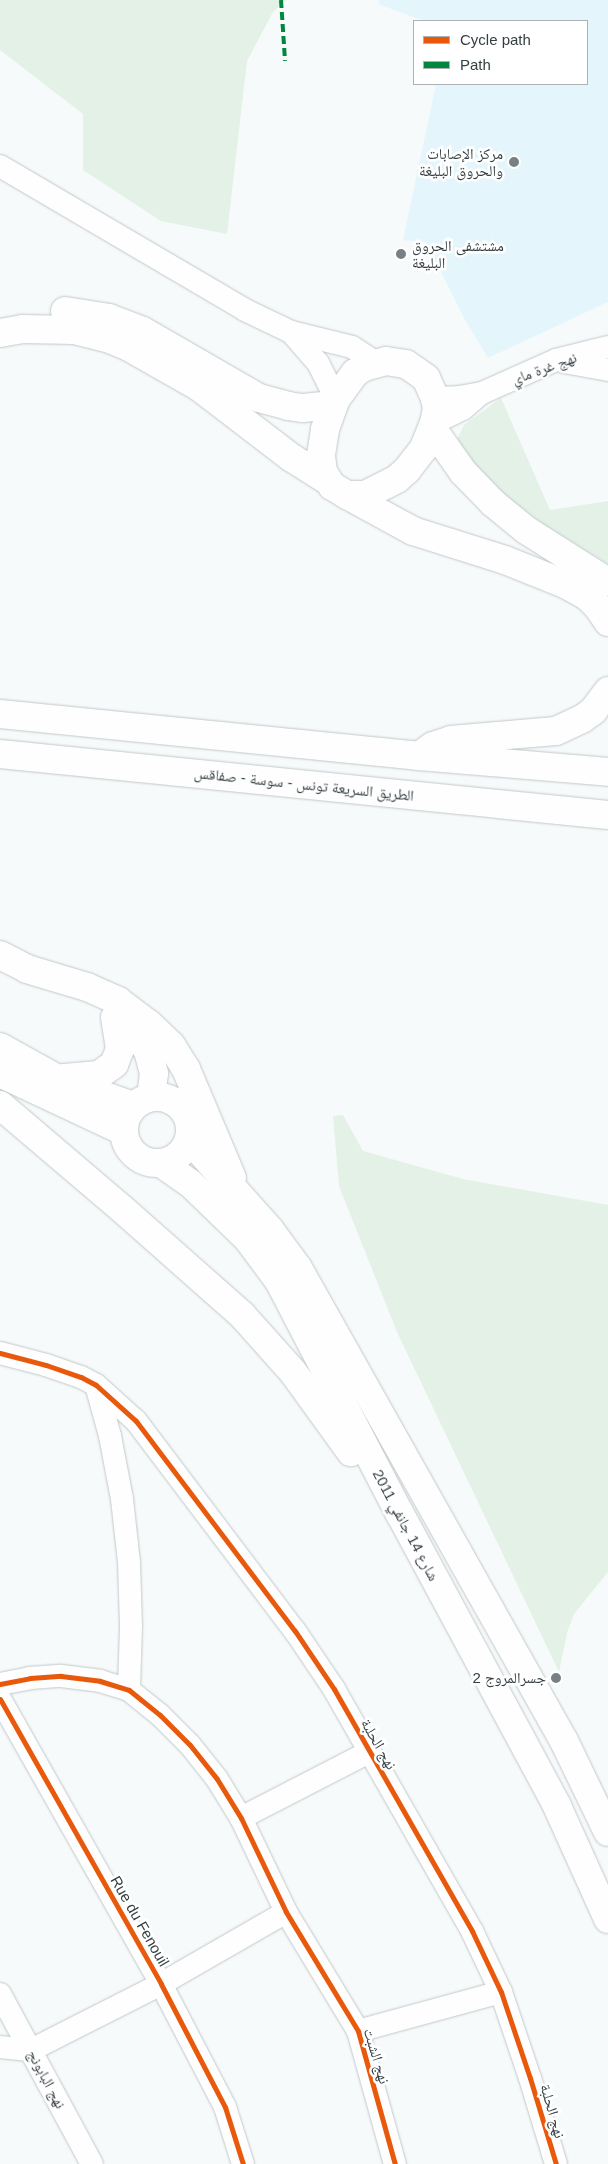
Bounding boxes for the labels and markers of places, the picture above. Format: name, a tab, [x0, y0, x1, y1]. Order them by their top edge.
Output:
place label: مركز الإصابات والحروق البليغة	[419, 144, 503, 179]
marker: مركز الإصابات والحروق البليغة	[507, 155, 521, 169]
place label: مشتشفى الحروق البليغة	[412, 236, 504, 271]
marker: مشتشفى الحروق البليغة	[394, 247, 408, 261]
place label: جسرالمروج 2	[472, 1669, 546, 1687]
marker: جسرالمروج 2	[550, 1672, 562, 1684]

